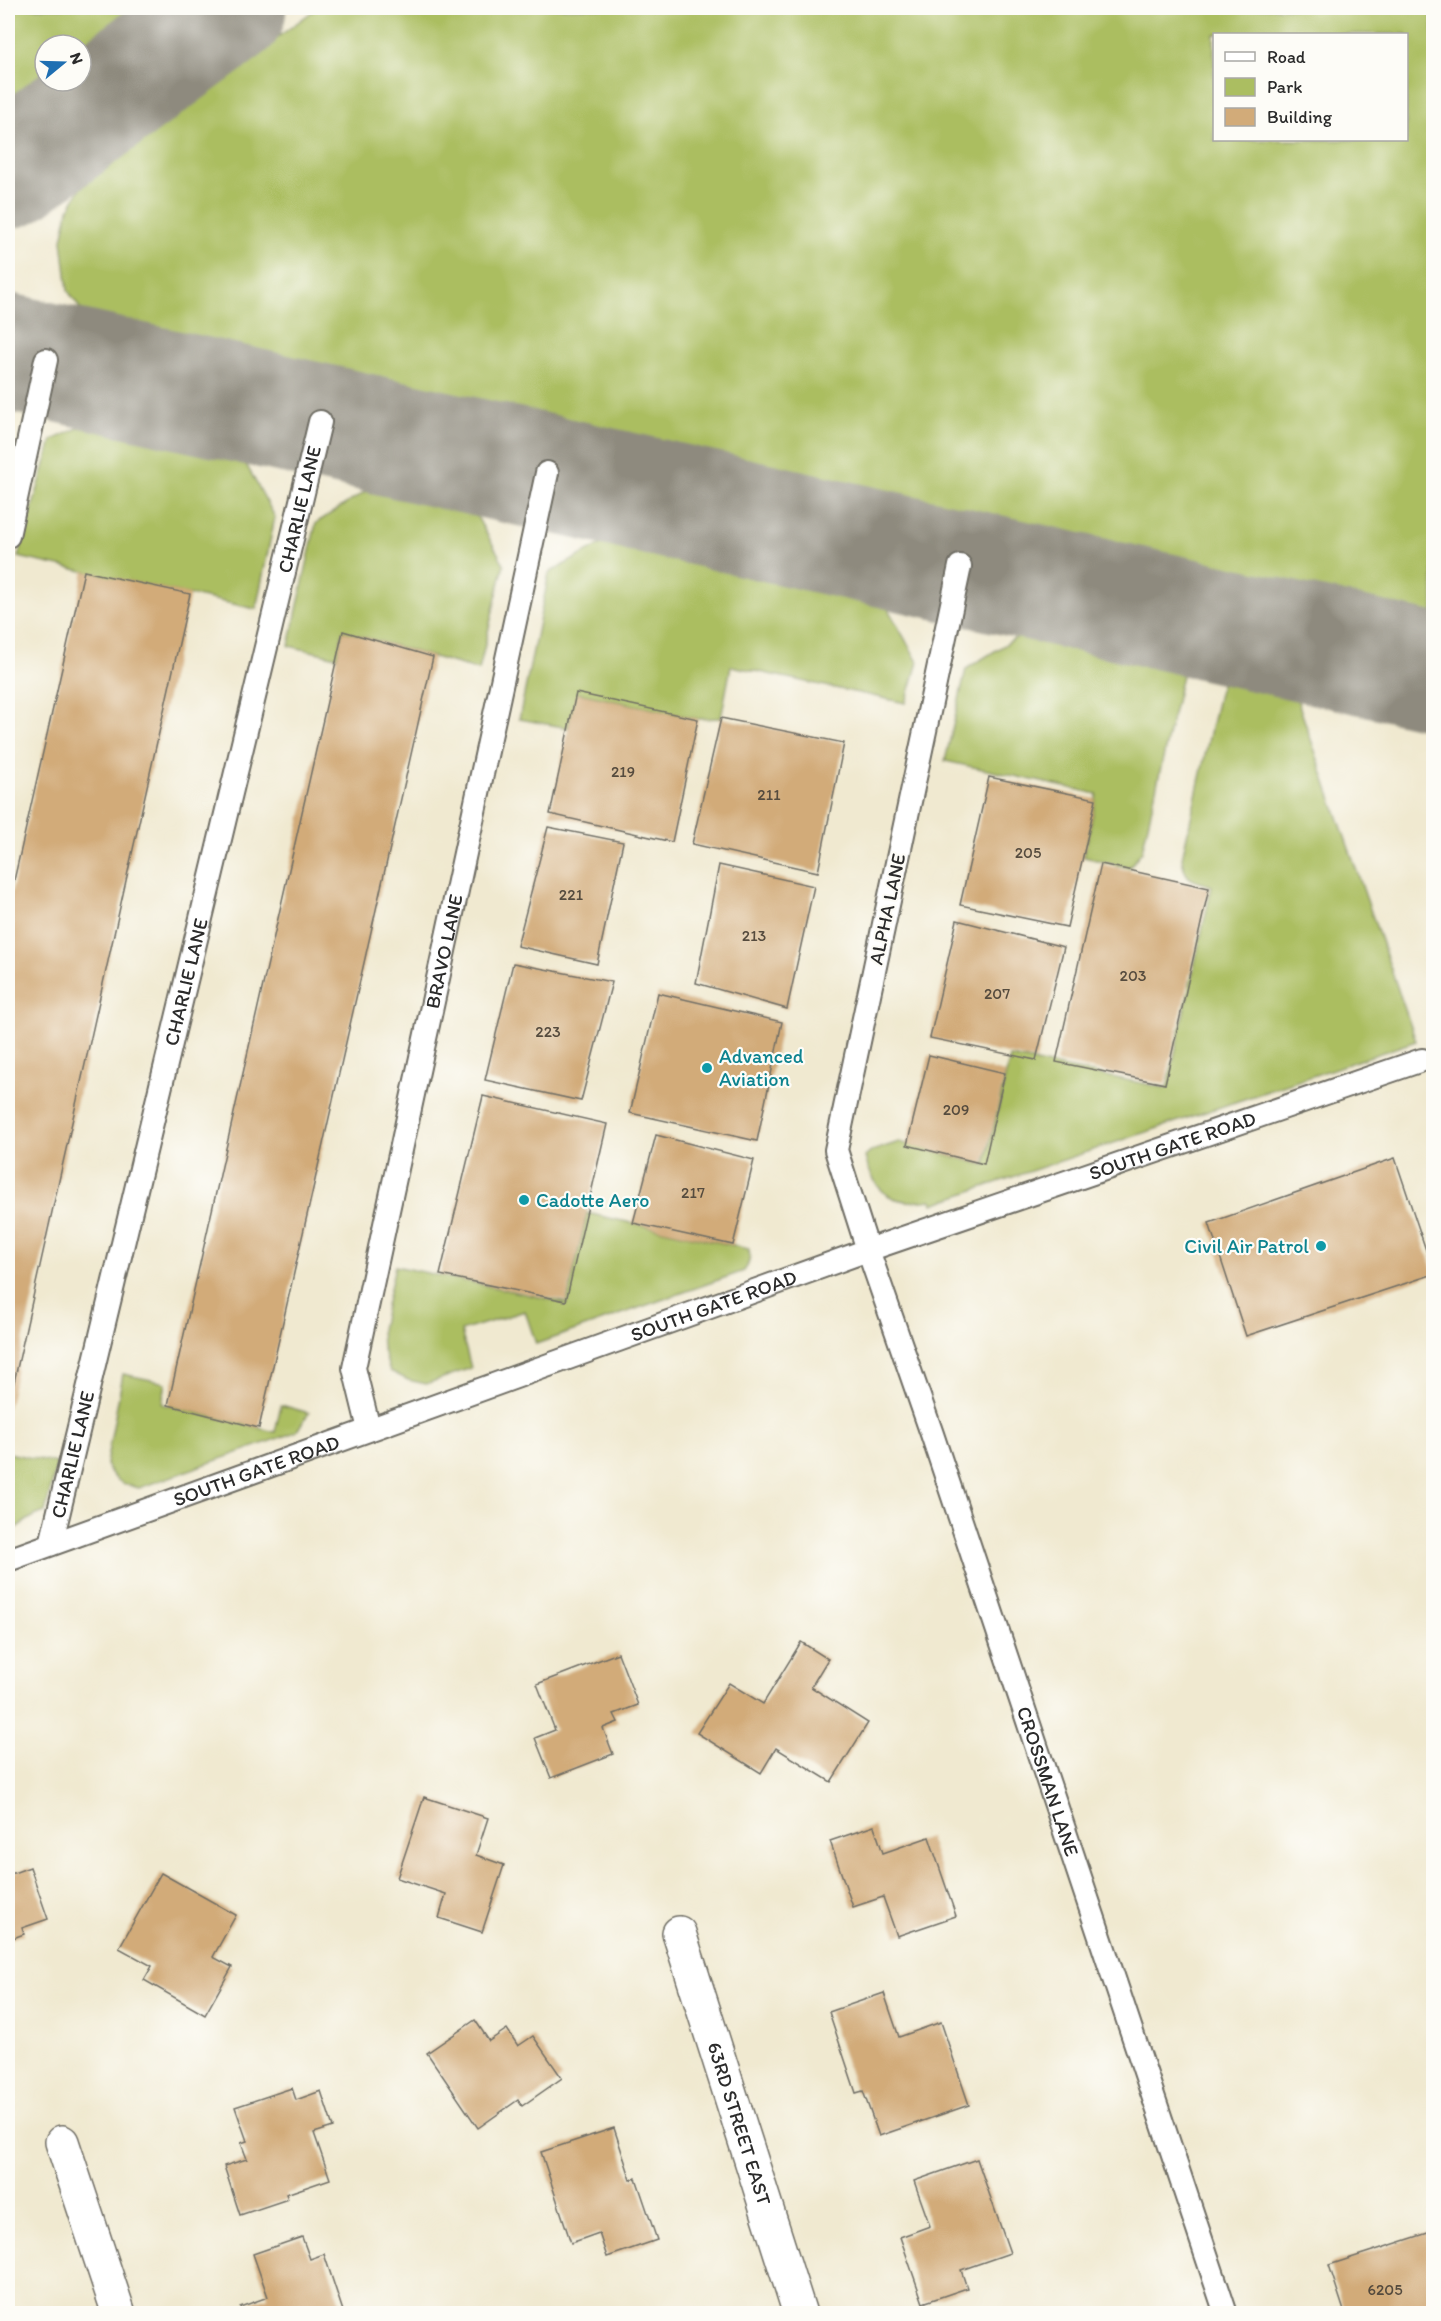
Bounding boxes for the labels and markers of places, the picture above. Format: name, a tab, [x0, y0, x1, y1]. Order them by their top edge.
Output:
place label: Advanced Aviation	[719, 1044, 804, 1091]
marker: Advanced Aviation	[700, 1061, 714, 1075]
place label: Cadotte Aero	[536, 1188, 649, 1212]
marker: Cadotte Aero	[517, 1193, 531, 1207]
place label: Civil Air Patrol	[1184, 1234, 1309, 1258]
marker: Civil Air Patrol	[1314, 1239, 1328, 1253]

